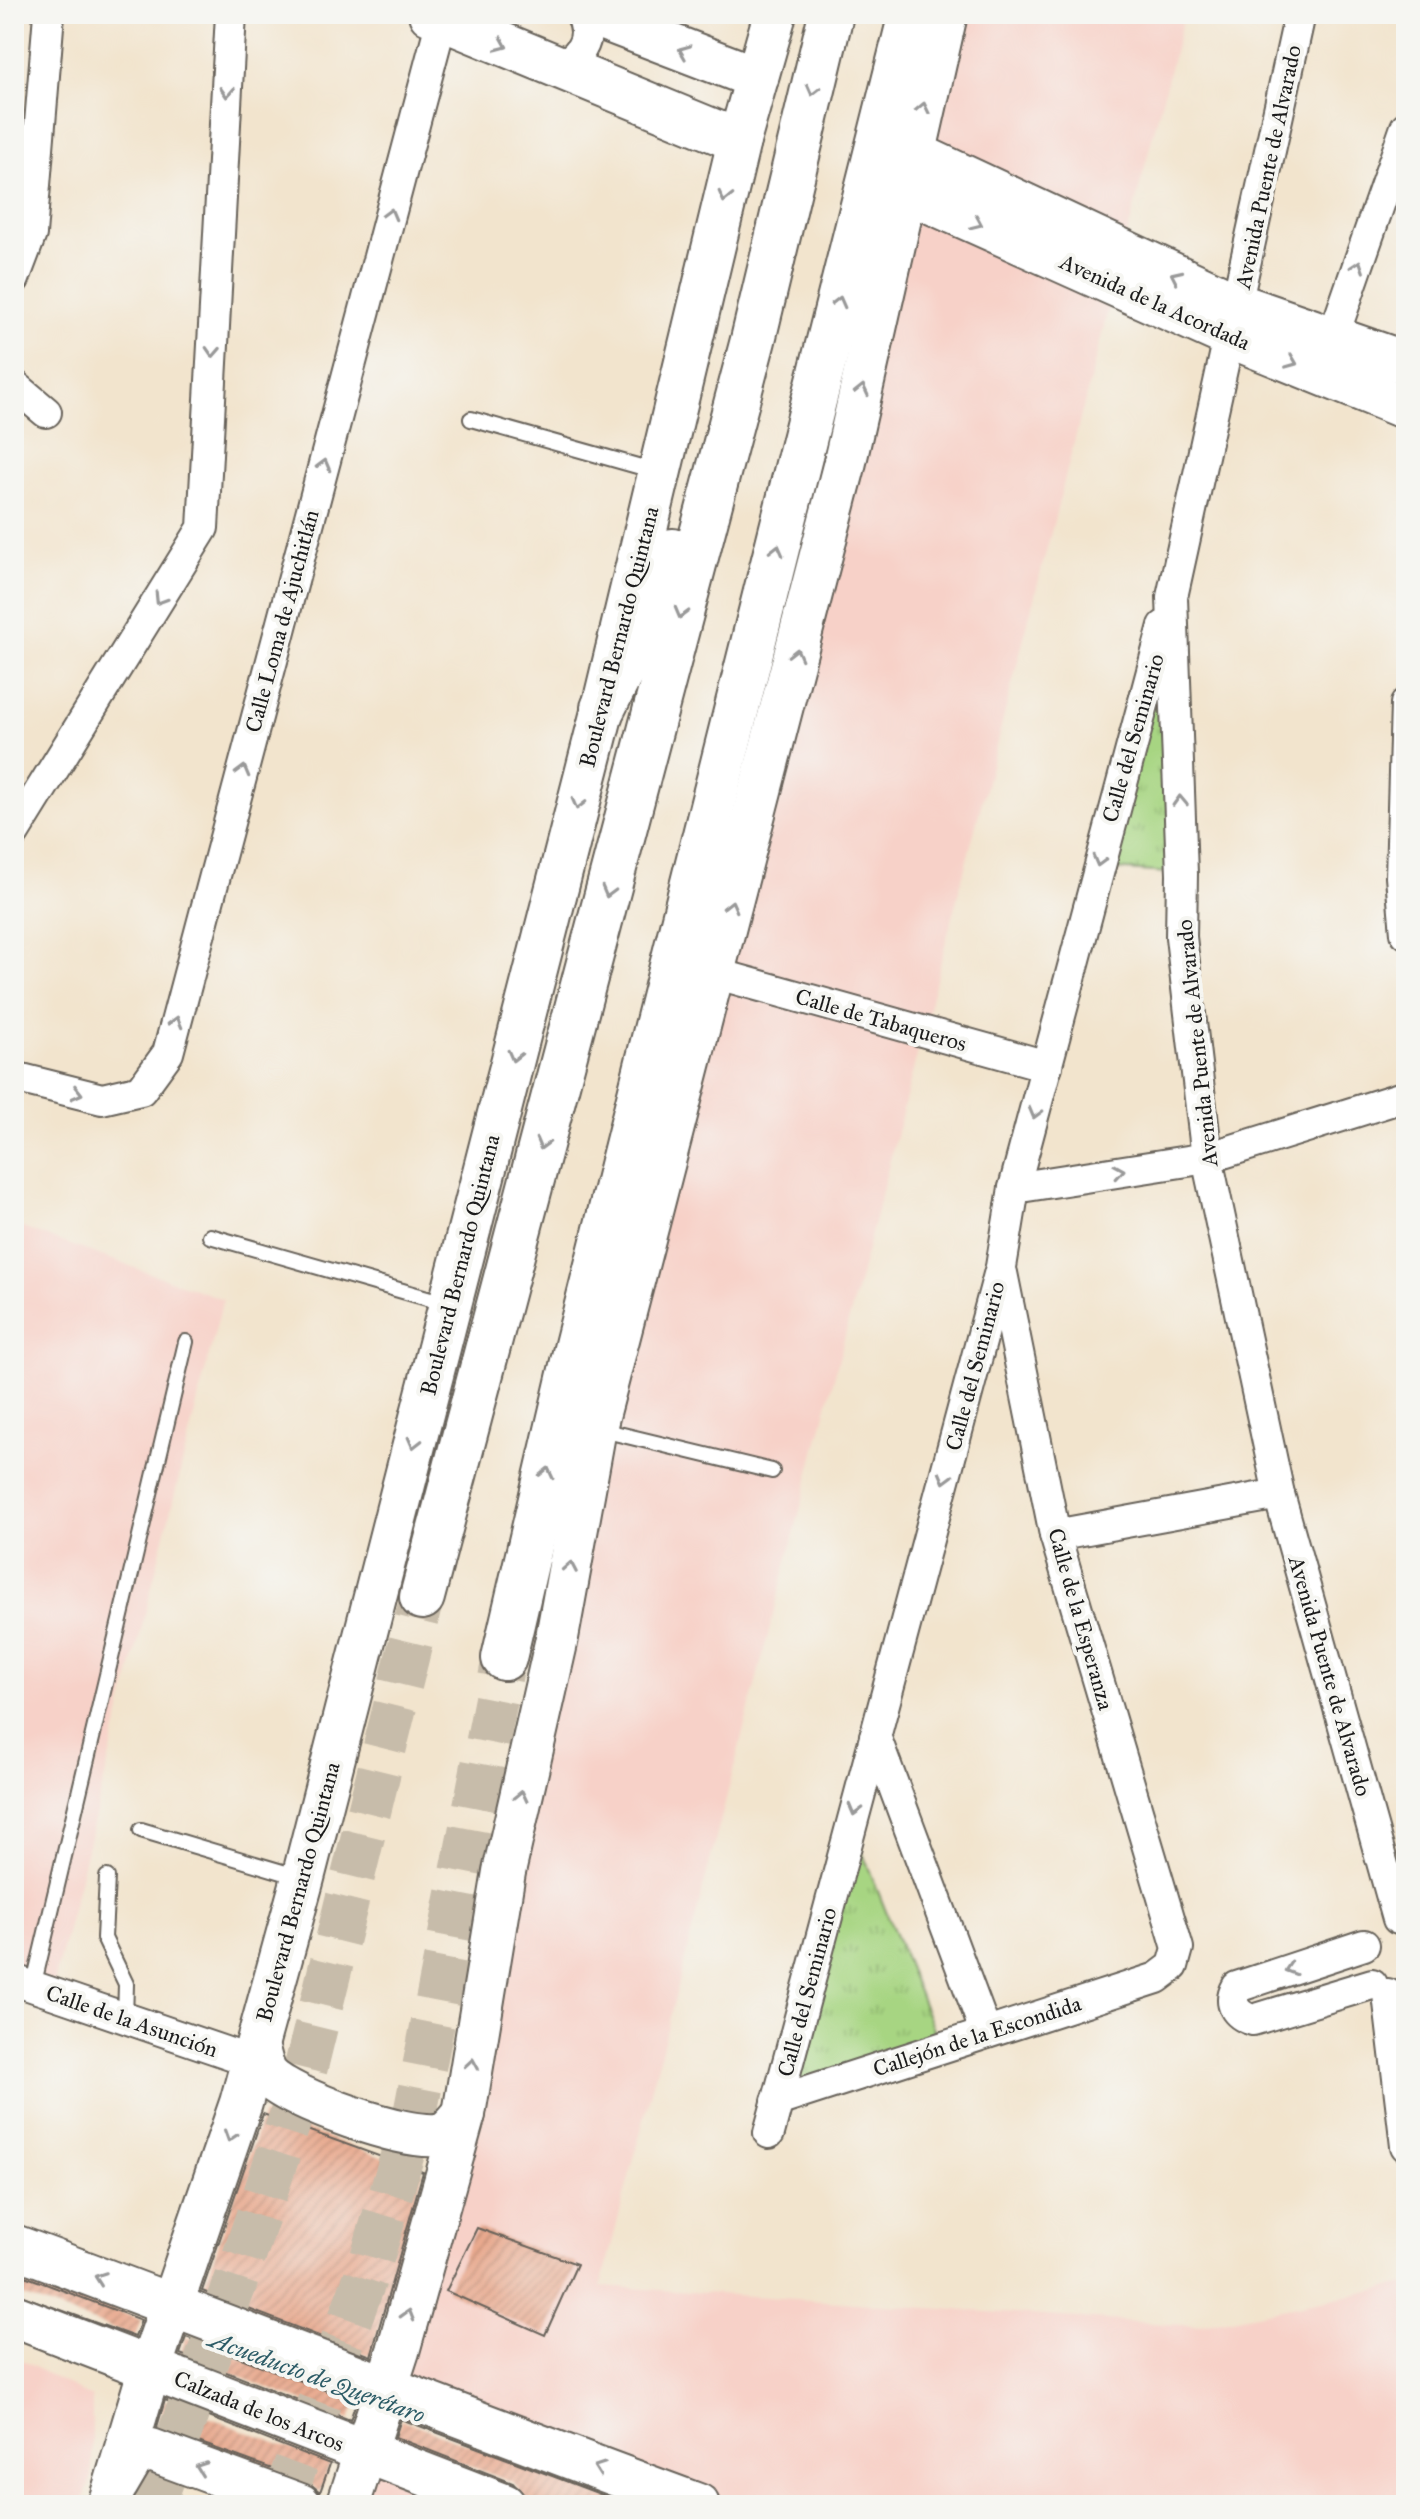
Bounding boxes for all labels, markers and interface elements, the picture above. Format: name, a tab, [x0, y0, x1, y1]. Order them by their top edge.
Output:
one-way arrow	[494, 35, 508, 51]
street label: Avenida Puente de Alvarado	[1229, 43, 1307, 292]
one-way arrow	[678, 45, 692, 61]
one-way arrow	[805, 82, 822, 96]
one-way arrow	[219, 86, 236, 99]
one-way arrow	[914, 102, 931, 116]
one-way arrow	[718, 190, 735, 204]
one-way arrow	[381, 207, 398, 221]
one-way arrow	[969, 213, 983, 229]
street label: Avenida de la Acordada	[1055, 248, 1255, 356]
one-way arrow	[1348, 260, 1364, 274]
one-way arrow	[1170, 270, 1185, 286]
one-way arrow	[830, 296, 847, 310]
one-way arrow	[205, 345, 222, 358]
one-way arrow	[1284, 352, 1298, 368]
one-way arrow	[852, 383, 869, 397]
one-way arrow	[314, 459, 331, 472]
street label: Boulevard Bernardo Quintana	[573, 503, 665, 770]
street label: Calle Loma de Ajuchitlán	[239, 507, 325, 735]
one-way arrow	[767, 544, 784, 558]
one-way arrow	[154, 590, 169, 605]
one-way arrow	[674, 606, 691, 620]
one-way arrow	[786, 648, 803, 662]
street label: Calle del Seminario	[1096, 651, 1170, 825]
one-way arrow	[233, 764, 250, 778]
one-way arrow	[1171, 794, 1188, 807]
one-way arrow	[571, 796, 588, 810]
one-way arrow	[1092, 853, 1108, 867]
one-way arrow	[601, 885, 618, 899]
one-way arrow	[722, 900, 739, 914]
street label: Avenida Puente de Alvarado	[1171, 918, 1224, 1169]
street label: Calle de Tabaqueros	[792, 983, 970, 1057]
one-way arrow	[167, 1015, 184, 1029]
one-way arrow	[506, 1048, 523, 1062]
one-way arrow	[70, 1083, 84, 1100]
one-way arrow	[1027, 1105, 1044, 1119]
street label: Boulevard Bernardo Quintana	[414, 1131, 506, 1398]
one-way arrow	[535, 1136, 552, 1150]
one-way arrow	[1112, 1164, 1126, 1181]
street label: Calle del Seminario	[939, 1279, 1011, 1453]
one-way arrow	[407, 1436, 424, 1450]
one-way arrow	[538, 1467, 555, 1481]
one-way arrow	[937, 1470, 954, 1484]
street label: Calle de la Esperanza	[1042, 1525, 1120, 1714]
street label: Avenida Puente de Alvarado	[1283, 1552, 1377, 1799]
one-way arrow	[560, 1560, 577, 1573]
street label: Boulevard Bernardo Quintana	[250, 1758, 346, 2025]
one-way arrow	[512, 1790, 529, 1804]
one-way arrow	[848, 1803, 865, 1817]
street label: Calle del Seminario	[771, 1905, 843, 2079]
one-way arrow	[1284, 1960, 1297, 1976]
street label: Calle de la Asunción	[43, 1979, 221, 2063]
street label: Callejón de la Escondida	[870, 1989, 1085, 2082]
one-way arrow	[463, 2057, 480, 2070]
one-way arrow	[223, 2128, 239, 2142]
one-way arrow	[94, 2271, 108, 2287]
one-way arrow	[399, 2309, 415, 2323]
water label: Acueducto de Querétaro	[202, 2323, 429, 2430]
street label: Calzada de los Arcos	[170, 2365, 348, 2457]
one-way arrow	[194, 2462, 208, 2478]
one-way arrow	[592, 2462, 606, 2478]

